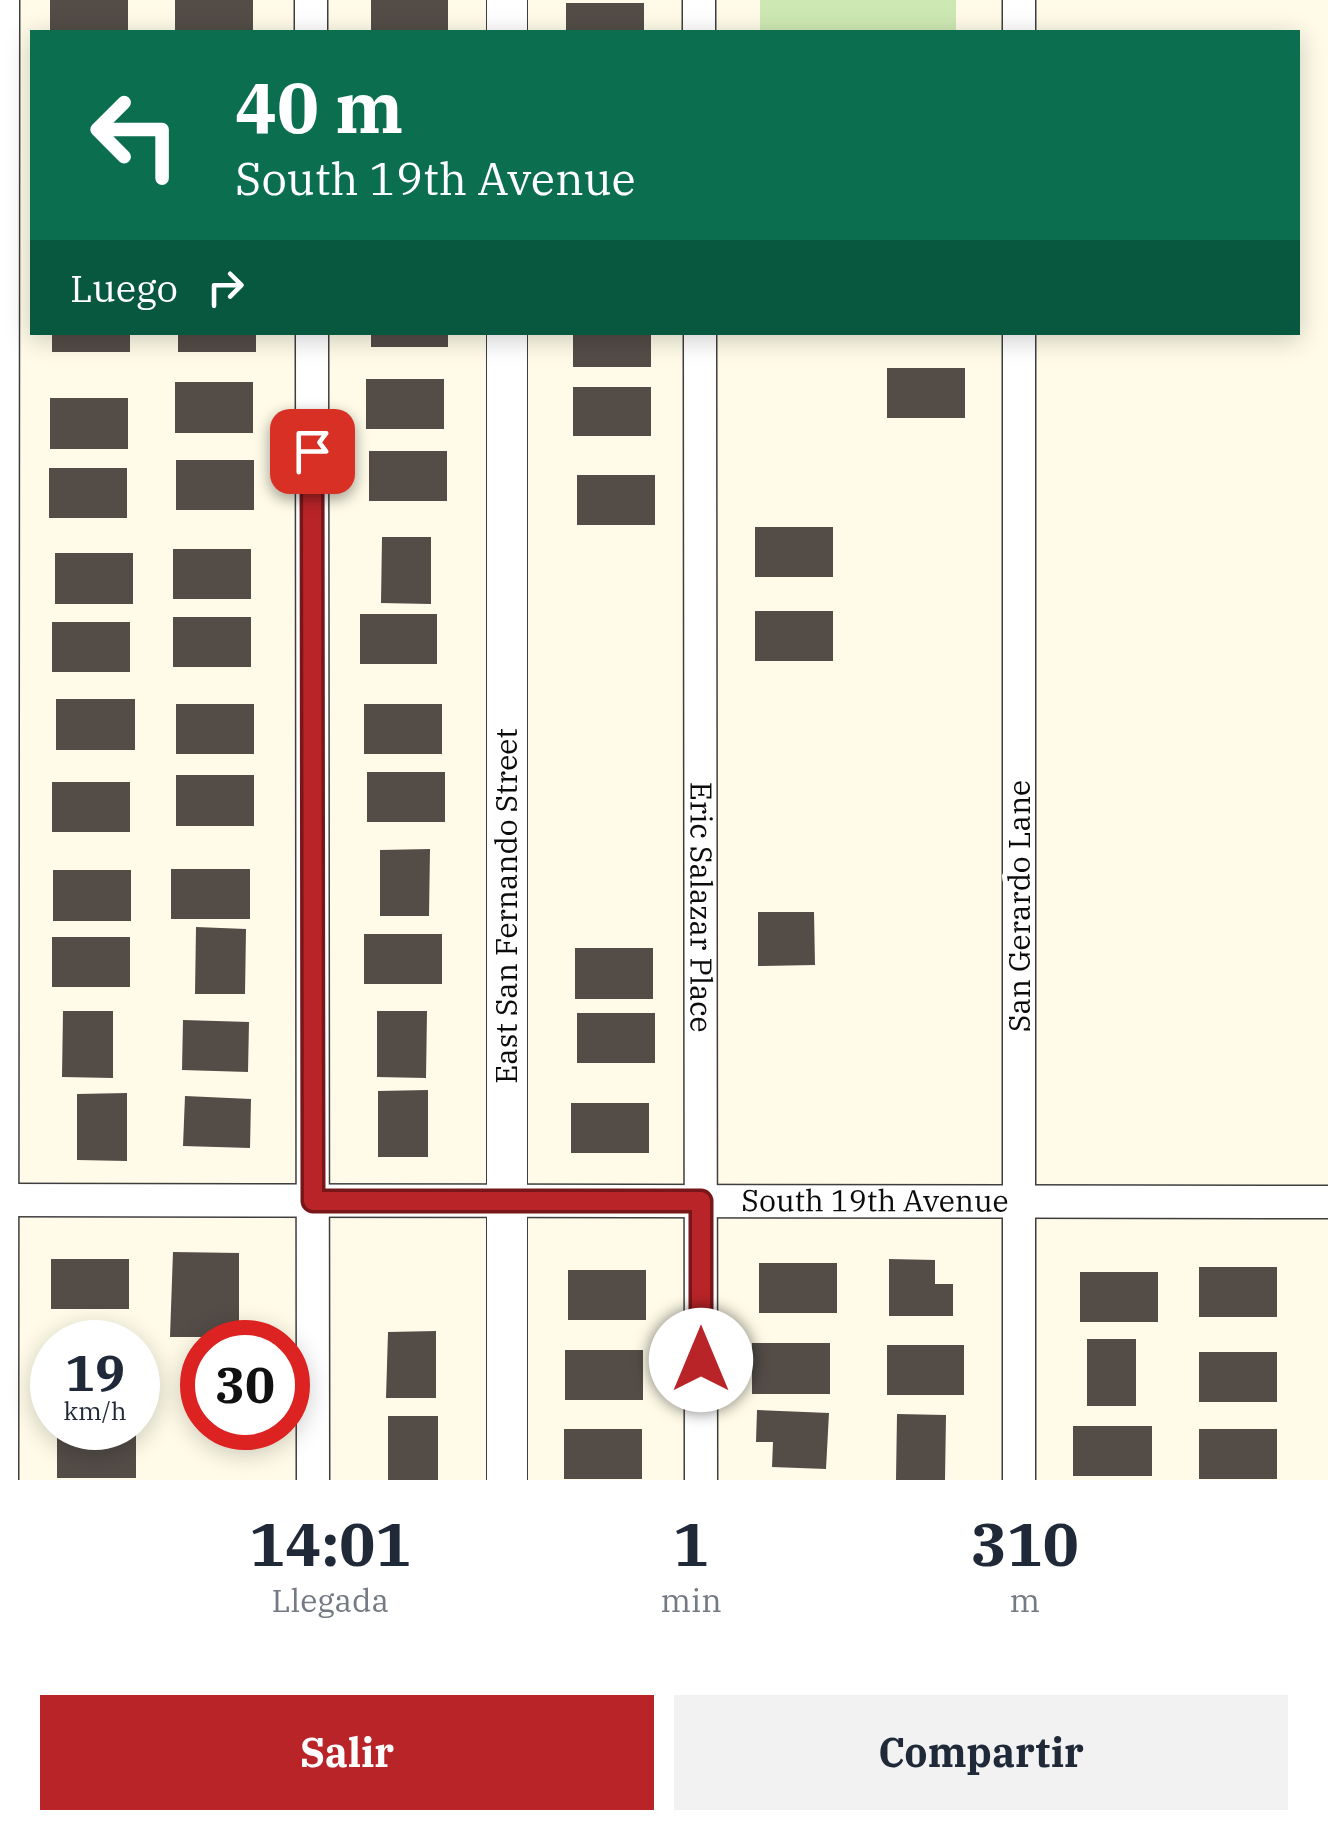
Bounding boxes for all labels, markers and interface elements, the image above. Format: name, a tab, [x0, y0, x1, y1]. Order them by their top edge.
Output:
text: 40 m	[235, 61, 403, 152]
icon: left	[70, 70, 200, 200]
text: South 19th Avenue	[235, 149, 636, 207]
icon: right	[198, 260, 253, 315]
text: Luego	[70, 263, 178, 312]
pin	[270, 409, 355, 494]
icon: arrive	[285, 424, 340, 479]
street label: East San Fernando Street	[486, 728, 525, 1084]
street label: San Gerardo Lane	[999, 780, 1038, 1032]
street label: Eric Salazar Place	[682, 781, 722, 1033]
street label: South 19th Avenue	[741, 1180, 1009, 1220]
position arrow	[649, 1308, 753, 1412]
speed limit sign: 30	[180, 1320, 310, 1450]
text: 19	[65, 1340, 125, 1405]
text: km/h	[63, 1394, 127, 1427]
text: 14:01	[249, 1504, 411, 1583]
text: 1	[673, 1504, 709, 1583]
text: 310	[971, 1504, 1079, 1583]
text: Llegada	[272, 1579, 389, 1621]
text: min	[661, 1579, 722, 1621]
text: m	[1010, 1579, 1040, 1621]
button: Salir	[40, 1695, 654, 1810]
button: Compartir	[674, 1695, 1288, 1810]

